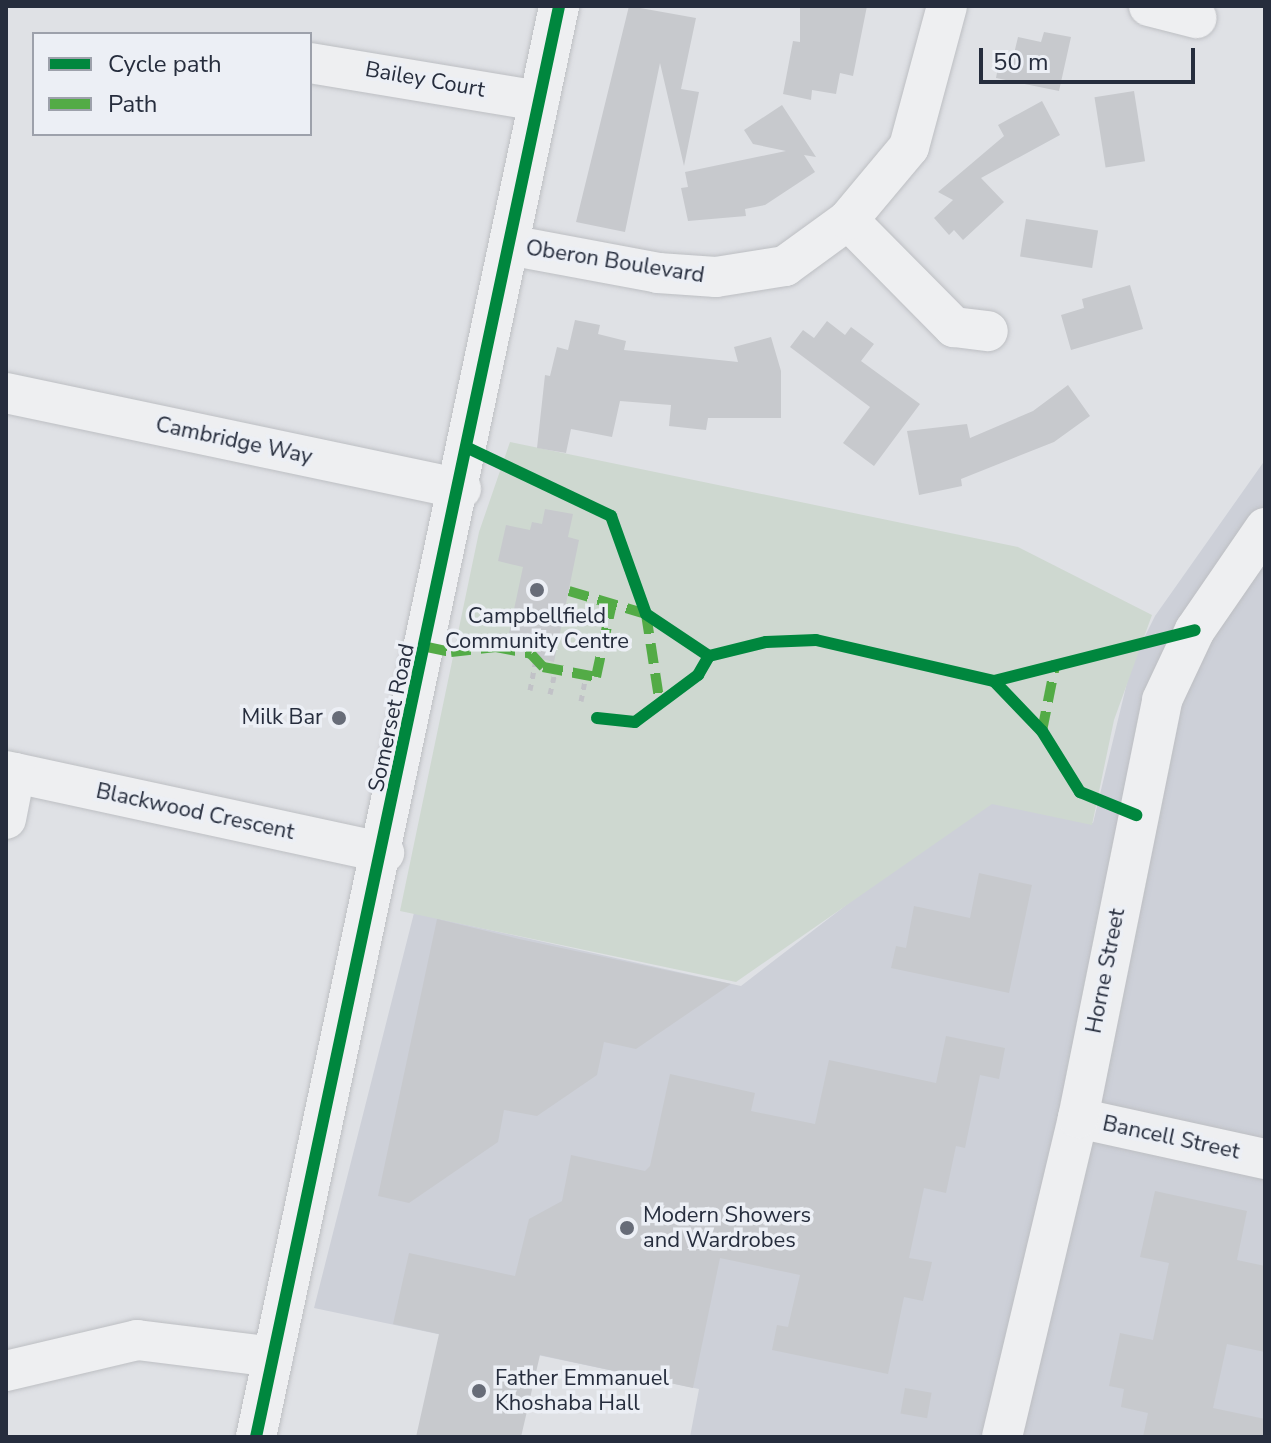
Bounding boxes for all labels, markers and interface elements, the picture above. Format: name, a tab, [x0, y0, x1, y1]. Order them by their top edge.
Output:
legend	[32, 32, 312, 136]
scale bar	[983, 32, 1199, 82]
text: 50 m	[993, 46, 1049, 78]
text: Cycle path	[108, 48, 222, 80]
street label: Bailey Court	[363, 56, 487, 104]
text: Path	[108, 88, 157, 120]
street label: Oberon Boulevard	[524, 235, 706, 289]
street label: Cambridge Way	[153, 411, 315, 471]
marker: Campbellfield Community Centre	[528, 581, 546, 599]
place label: Campbellfield Community Centre	[445, 603, 629, 654]
street label: Somerset Road	[363, 641, 421, 795]
place label: Milk Bar	[242, 705, 323, 731]
marker: Milk Bar	[330, 709, 348, 727]
street label: Blackwood Crescent	[94, 778, 296, 846]
street label: Horne Street	[1081, 906, 1131, 1036]
street label: Bancell Street	[1100, 1111, 1242, 1165]
place label: Modern Showers and Wardrobes	[643, 1202, 811, 1254]
marker: Modern Showers and Wardrobes	[618, 1219, 636, 1237]
place label: Father Emmanuel Khoshaba Hall	[495, 1365, 669, 1416]
marker: Father Emmanuel Khoshaba Hall	[470, 1382, 488, 1400]

